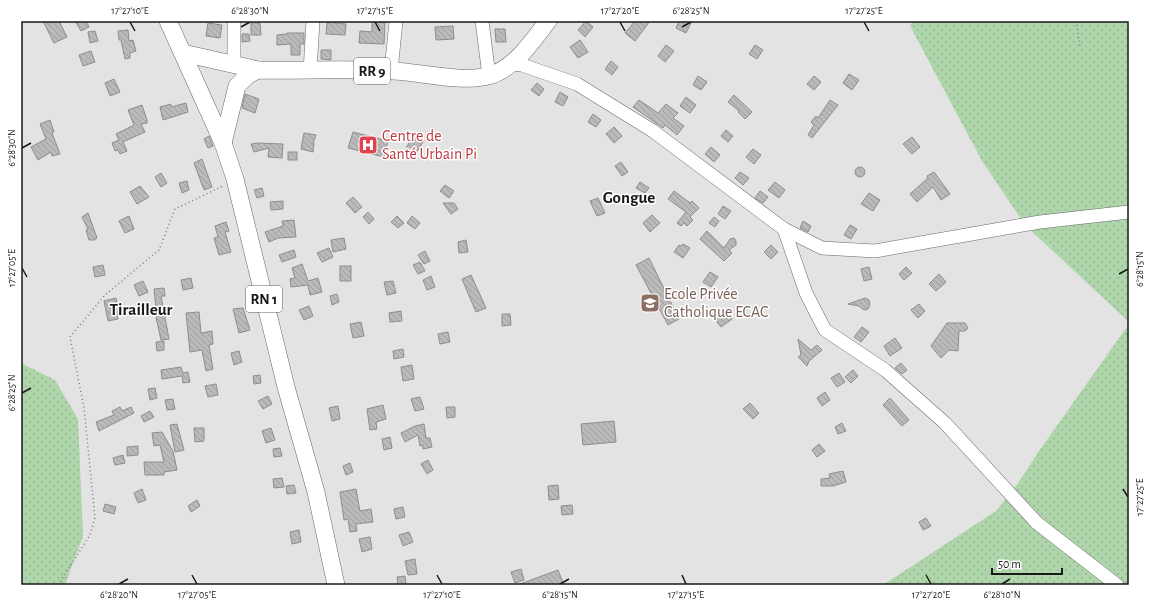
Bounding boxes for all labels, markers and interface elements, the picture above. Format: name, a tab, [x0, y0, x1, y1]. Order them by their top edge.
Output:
text: 17°27'10"E	[111, 6, 149, 16]
text: 6°28'30"N	[231, 6, 269, 16]
text: 17°27'15"E	[357, 6, 393, 16]
text: 17°27'20"E	[601, 6, 639, 16]
text: 6°28'25"N	[673, 6, 709, 16]
text: 17°27'25"E	[845, 6, 883, 16]
road number: RR 9	[354, 58, 390, 84]
place label: Centre de Santé Urbain Pi	[382, 128, 477, 162]
text: 6°28'30"N	[7, 129, 17, 167]
hospital icon: Centre de Santé Urbain Pi	[357, 134, 379, 156]
district label: Gongue	[603, 189, 655, 206]
text: 17°27'05"E	[7, 249, 17, 287]
text: 6°28'15"N	[1135, 251, 1145, 287]
road number: RN 1	[246, 286, 282, 312]
place label: Ecole Privée Catholique ECAC	[664, 286, 768, 320]
school or university icon: Ecole Privée Catholique ECAC	[639, 292, 661, 314]
district label: Tirailleur	[109, 301, 173, 318]
text: 6°28'25"N	[7, 375, 17, 411]
text: 17°27'25"E	[1135, 478, 1145, 516]
scale bar	[992, 550, 1062, 576]
text: 50 m	[998, 558, 1021, 570]
text: 6°28'20"N	[100, 590, 138, 600]
text: 17°27'05"E	[178, 590, 216, 600]
text: 17°27'10"E	[423, 590, 461, 600]
text: 6°28'15"N	[542, 590, 578, 600]
text: 17°27'15"E	[668, 590, 704, 600]
text: 17°27'20"E	[912, 590, 950, 600]
text: 6°28'10"N	[984, 590, 1020, 600]

